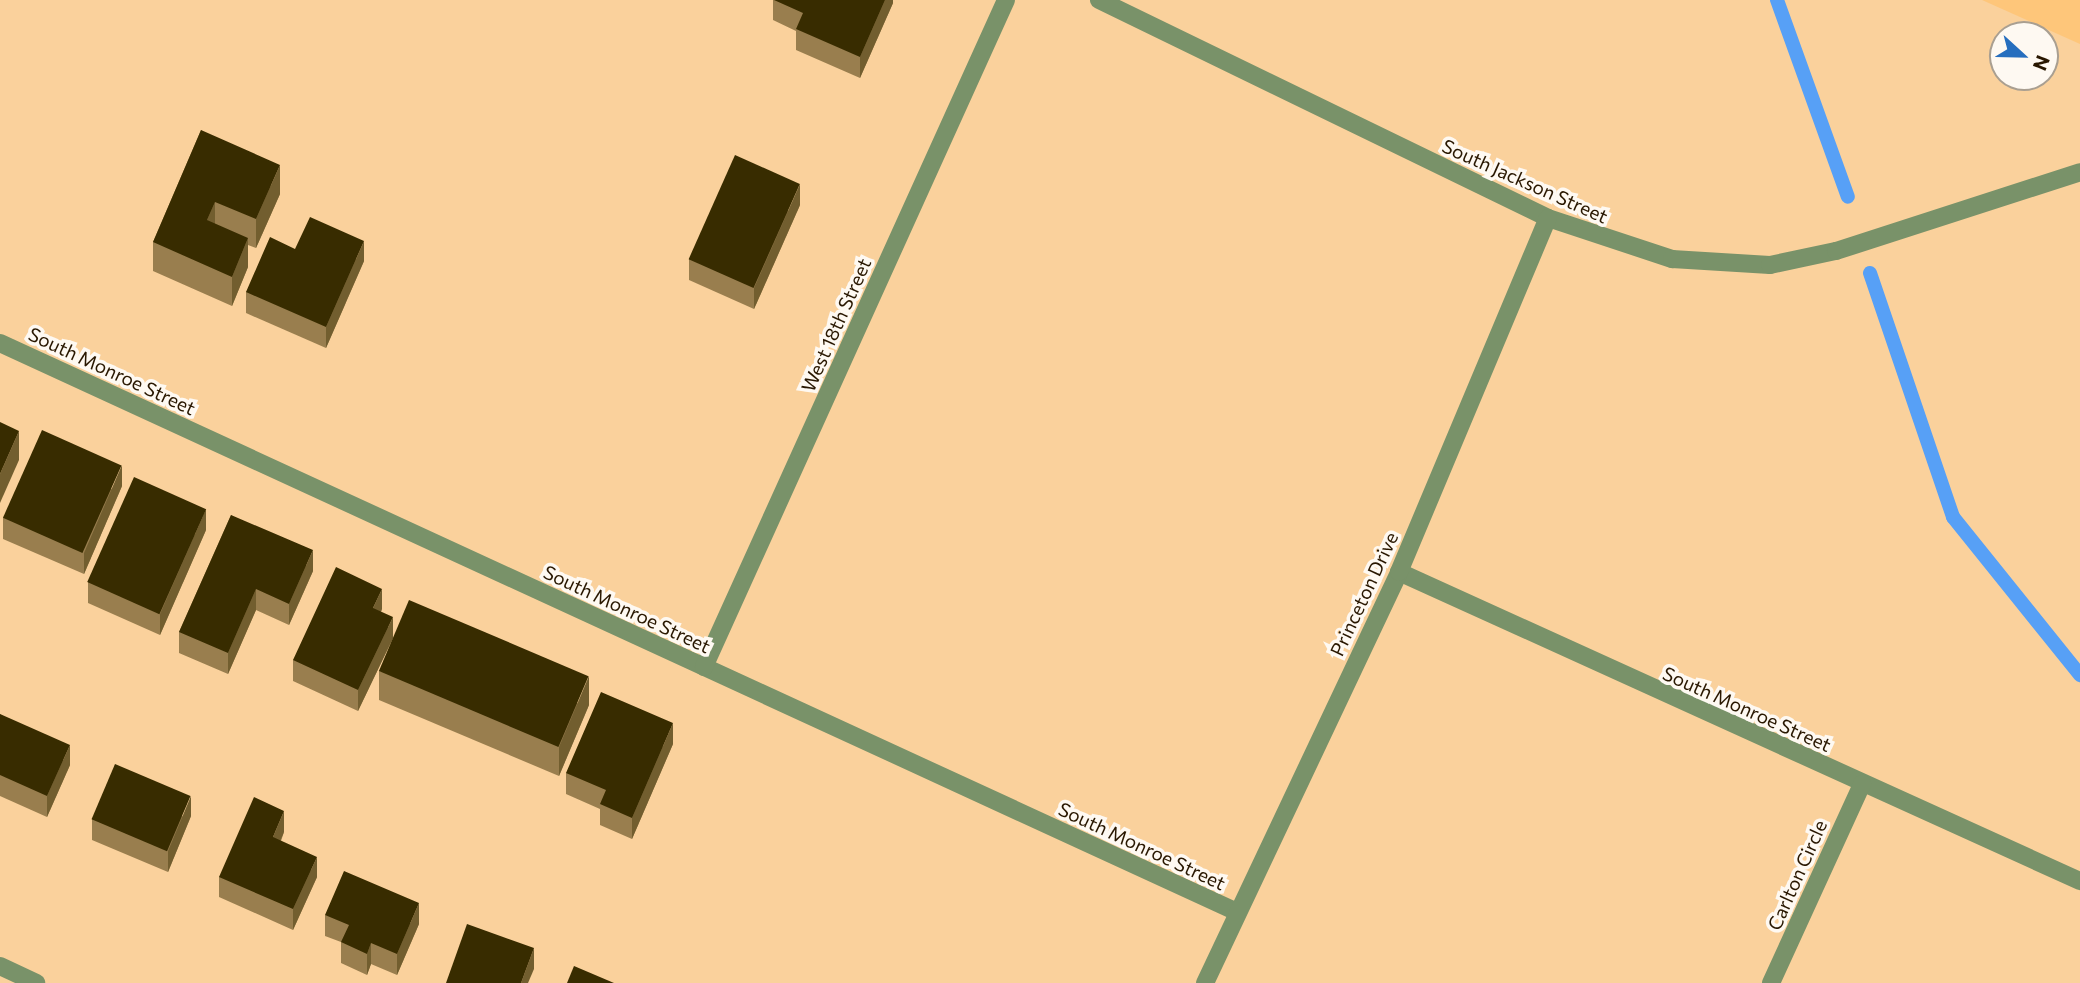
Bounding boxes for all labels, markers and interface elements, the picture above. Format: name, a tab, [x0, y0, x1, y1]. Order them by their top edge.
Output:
north arrow	[1989, 21, 2059, 91]
text: N	[2029, 52, 2055, 74]
street label: South Jackson Street	[1439, 134, 1611, 228]
street label: West 18th Street	[796, 255, 876, 395]
street label: South Monroe Street	[25, 322, 199, 420]
street label: Princeton Drive	[1325, 528, 1403, 660]
street label: South Monroe Street	[540, 560, 714, 658]
street label: South Monroe Street	[1659, 662, 1835, 756]
street label: South Monroe Street	[1055, 797, 1229, 895]
street label: Carlton Circle	[1763, 816, 1831, 934]

